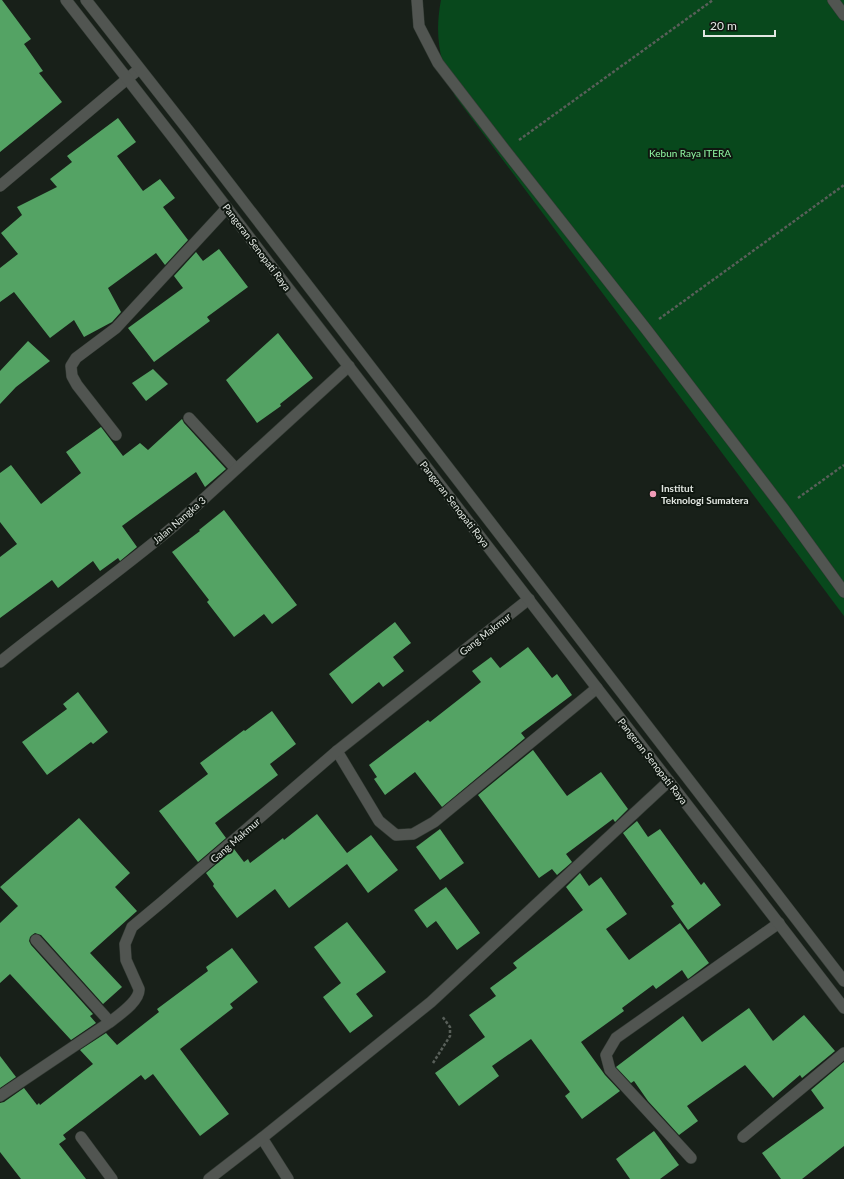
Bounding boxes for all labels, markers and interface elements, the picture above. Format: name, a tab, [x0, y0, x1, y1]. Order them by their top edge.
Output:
scale bar	[704, 12, 775, 38]
text: 20 m	[710, 18, 737, 33]
park label: Kebun Raya ITERA	[649, 147, 731, 159]
street label: Pangeran Senopati Raya	[220, 201, 294, 293]
street label: Pangeran Senopati Raya	[418, 459, 492, 549]
place label: Institut Teknologi Sumatera	[661, 482, 748, 506]
marker: Institut Teknologi Sumatera	[648, 489, 658, 499]
street label: Jalan Nangka 3	[150, 494, 208, 546]
street label: Gang Makmur	[457, 610, 513, 658]
street label: Pangeran Senopati Raya	[616, 716, 690, 806]
street label: Gang Makmur	[208, 815, 263, 865]

